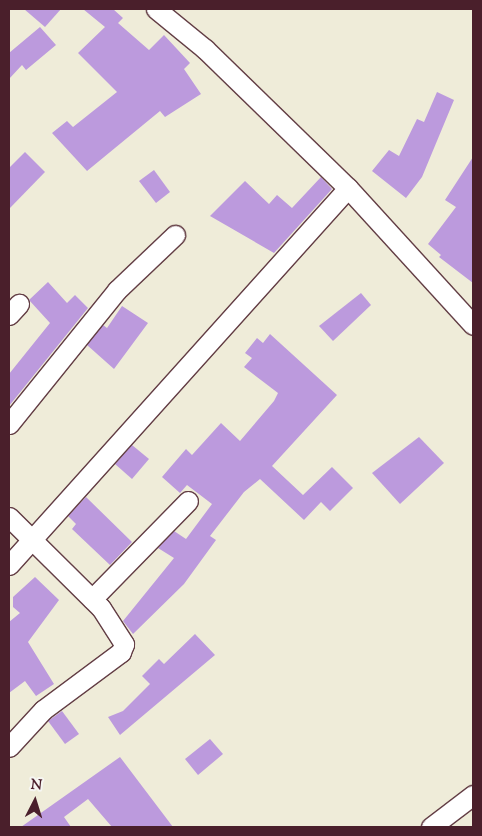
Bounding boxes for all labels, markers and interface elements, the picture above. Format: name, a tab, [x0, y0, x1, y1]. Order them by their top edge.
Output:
north arrow	[10, 776, 60, 826]
text: N	[30, 776, 43, 797]

